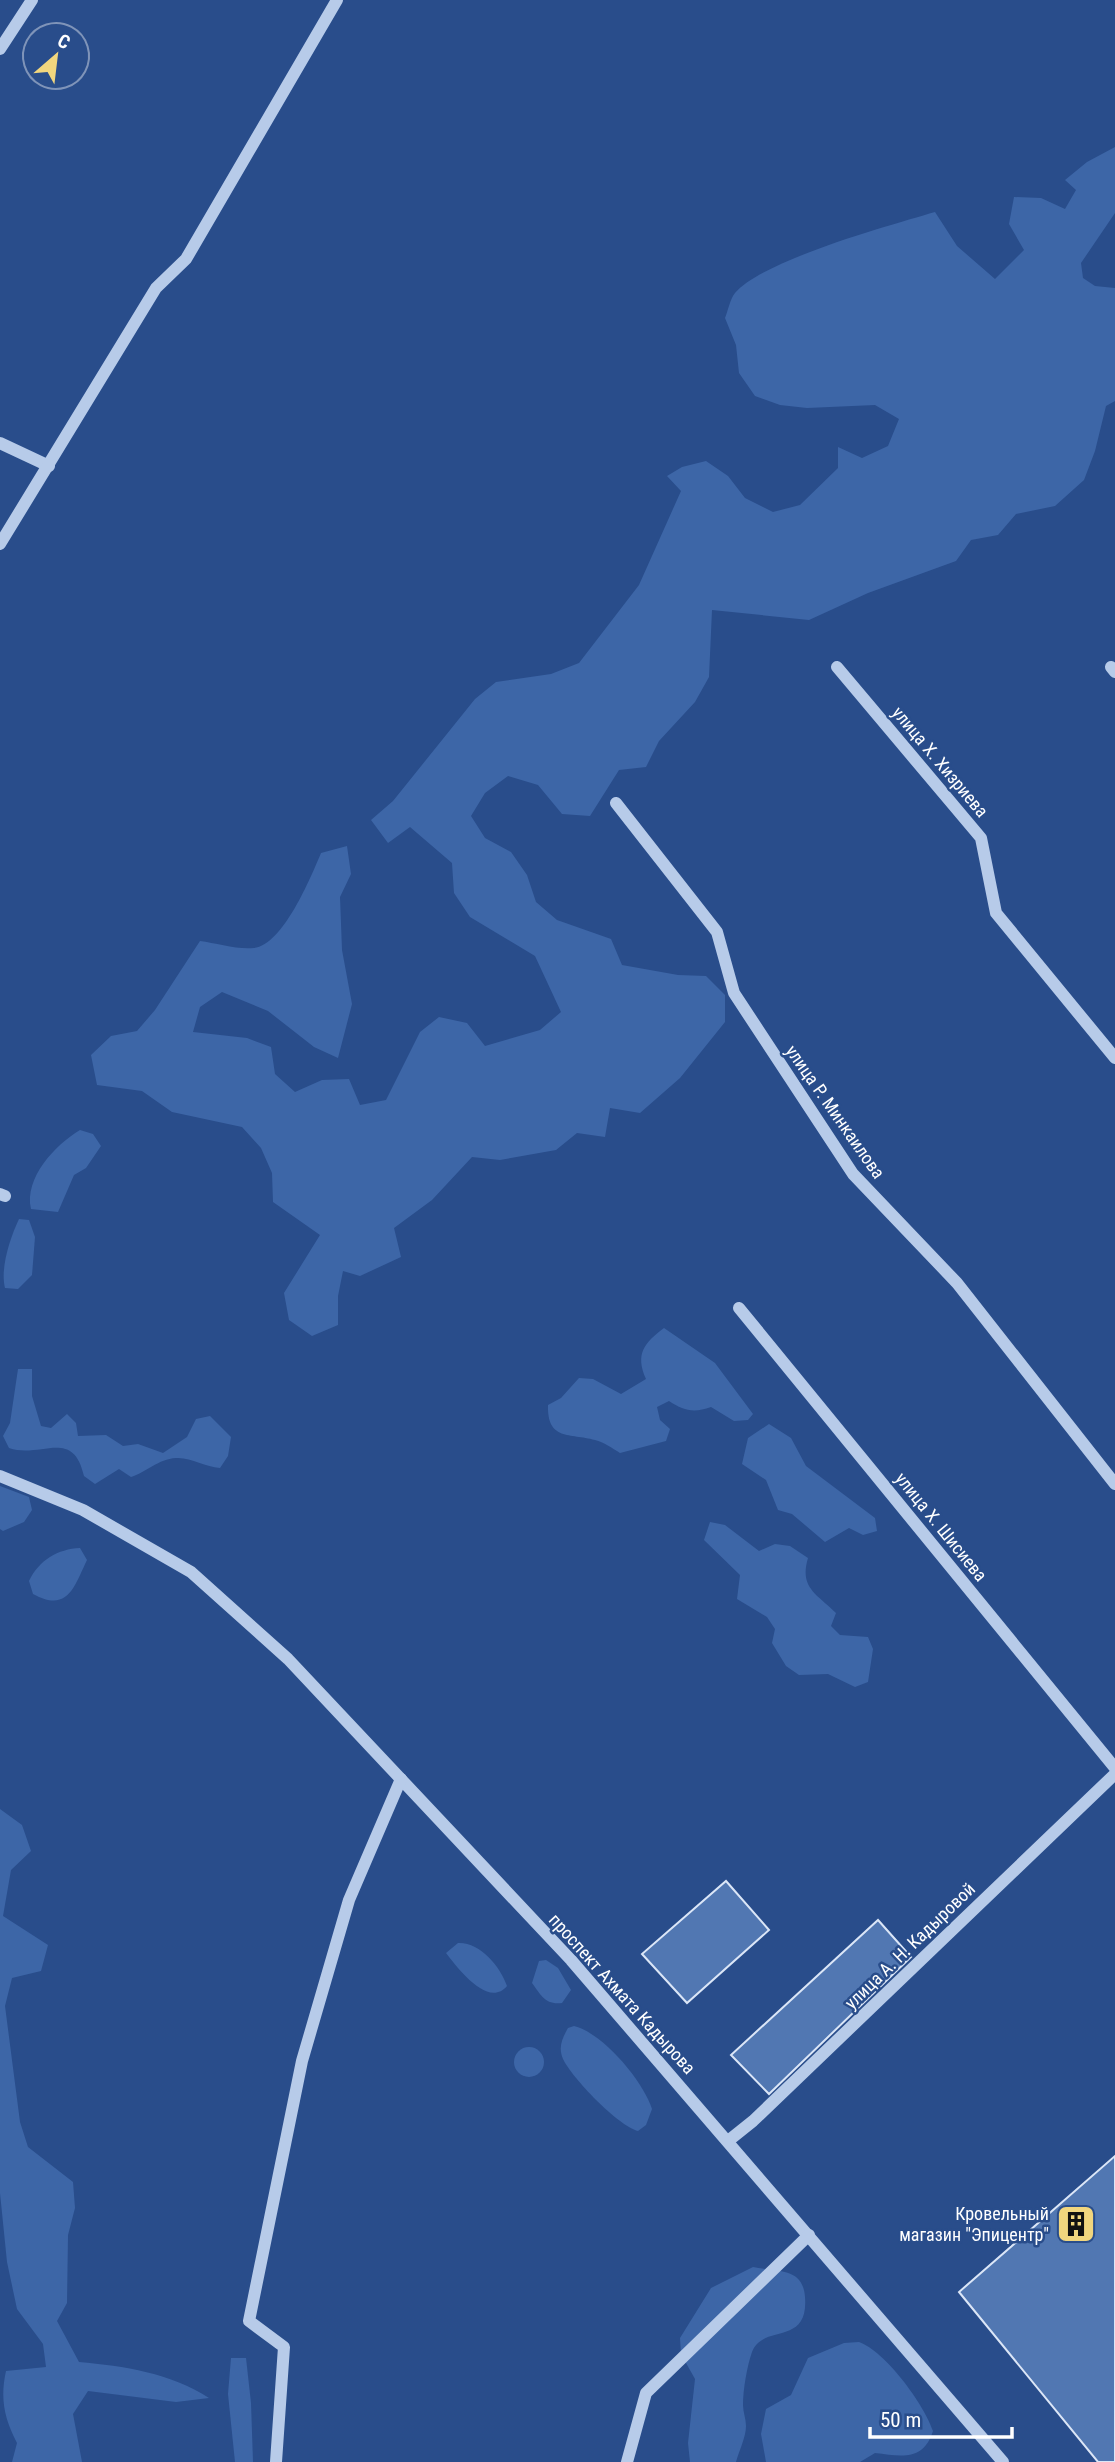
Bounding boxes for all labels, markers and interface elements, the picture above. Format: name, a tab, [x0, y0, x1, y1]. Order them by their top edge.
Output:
north arrow	[21, 21, 91, 91]
text: С	[54, 29, 74, 54]
street label: улица Х. Хизриева	[888, 702, 993, 821]
street label: улица Р. Минкаилова	[782, 1041, 889, 1182]
street label: улица Х. Шисиева	[891, 1468, 992, 1585]
street label: улица А. Н. Кадыровой	[840, 1878, 979, 2013]
street label: проспект Ахмата Кадырова	[545, 1909, 700, 2078]
place label: Кровельный магазин "Эпицентр"	[899, 2203, 1049, 2245]
building icon: Кровельный магазин "Эпицентр"	[1055, 2203, 1097, 2245]
scale bar	[870, 2396, 1012, 2440]
text: 50 m	[880, 2408, 921, 2432]

